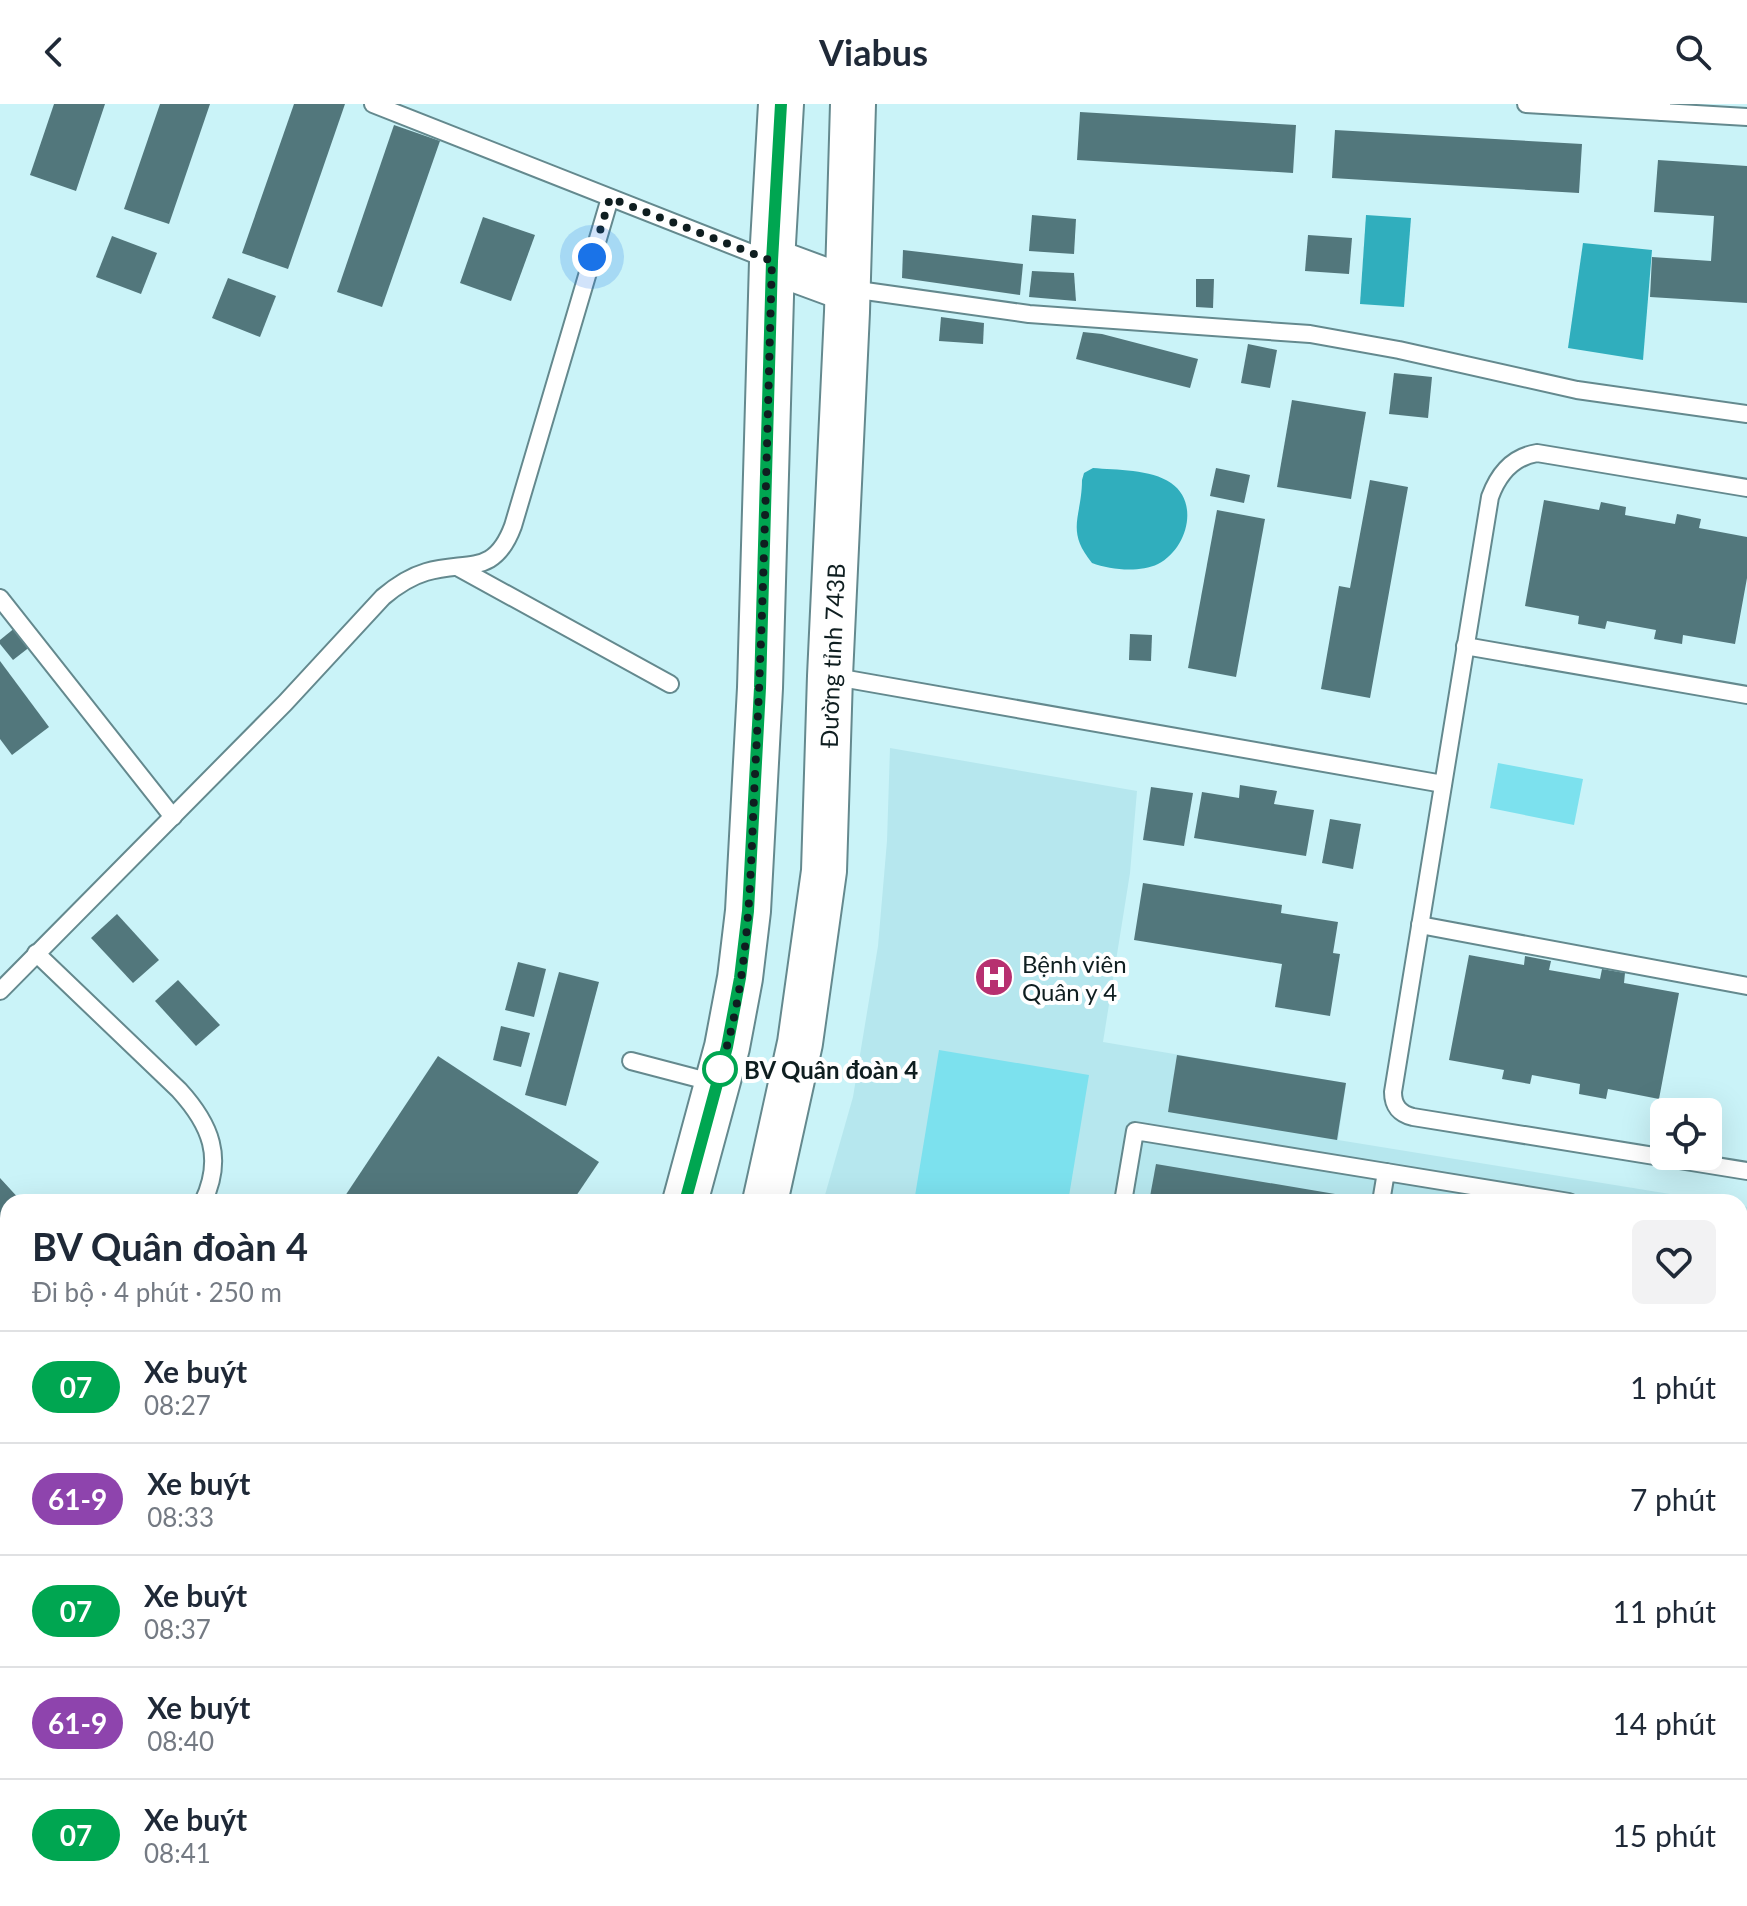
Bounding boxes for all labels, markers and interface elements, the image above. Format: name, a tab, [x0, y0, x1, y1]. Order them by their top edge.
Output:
icon: back	[32, 30, 76, 74]
text: Viabus	[819, 30, 928, 74]
icon: search	[1671, 30, 1715, 74]
your location	[572, 237, 612, 277]
street label: Đường tỉnh 743B	[813, 563, 850, 748]
place label: Bệnh viên Quân y 4	[1022, 949, 1127, 1006]
hospital icon: Bệnh viên Quân y 4	[973, 956, 1015, 998]
marker: BV Quân đoàn 4	[703, 1052, 737, 1086]
place label: BV Quân đoàn 4	[744, 1055, 918, 1084]
map controls	[1650, 1098, 1722, 1170]
button: locate	[1650, 1098, 1722, 1170]
button: heart	[1632, 1220, 1716, 1304]
text: BV Quân đoàn 4	[32, 1223, 308, 1269]
text: Đi bộ · 4 phút · 250 m	[32, 1276, 282, 1308]
text: Xe buýt	[144, 1353, 247, 1389]
text: 1 phút	[1630, 1369, 1716, 1405]
text: 07	[60, 1370, 92, 1404]
text: 08:27	[144, 1389, 211, 1421]
text: Xe buýt	[147, 1465, 250, 1501]
text: 7 phút	[1630, 1481, 1716, 1517]
text: 61-9	[48, 1482, 107, 1516]
text: 08:33	[147, 1501, 214, 1533]
text: Xe buýt	[144, 1577, 247, 1613]
text: 11 phút	[1612, 1593, 1716, 1629]
text: 07	[60, 1594, 92, 1628]
text: 08:37	[144, 1613, 211, 1645]
text: Xe buýt	[147, 1689, 250, 1725]
text: 14 phút	[1612, 1705, 1716, 1741]
text: 61-9	[48, 1706, 107, 1740]
text: 08:40	[147, 1725, 214, 1757]
text: Xe buýt	[144, 1801, 247, 1837]
text: 15 phút	[1612, 1817, 1716, 1853]
text: 07	[60, 1818, 92, 1852]
text: 08:41	[144, 1837, 211, 1869]

